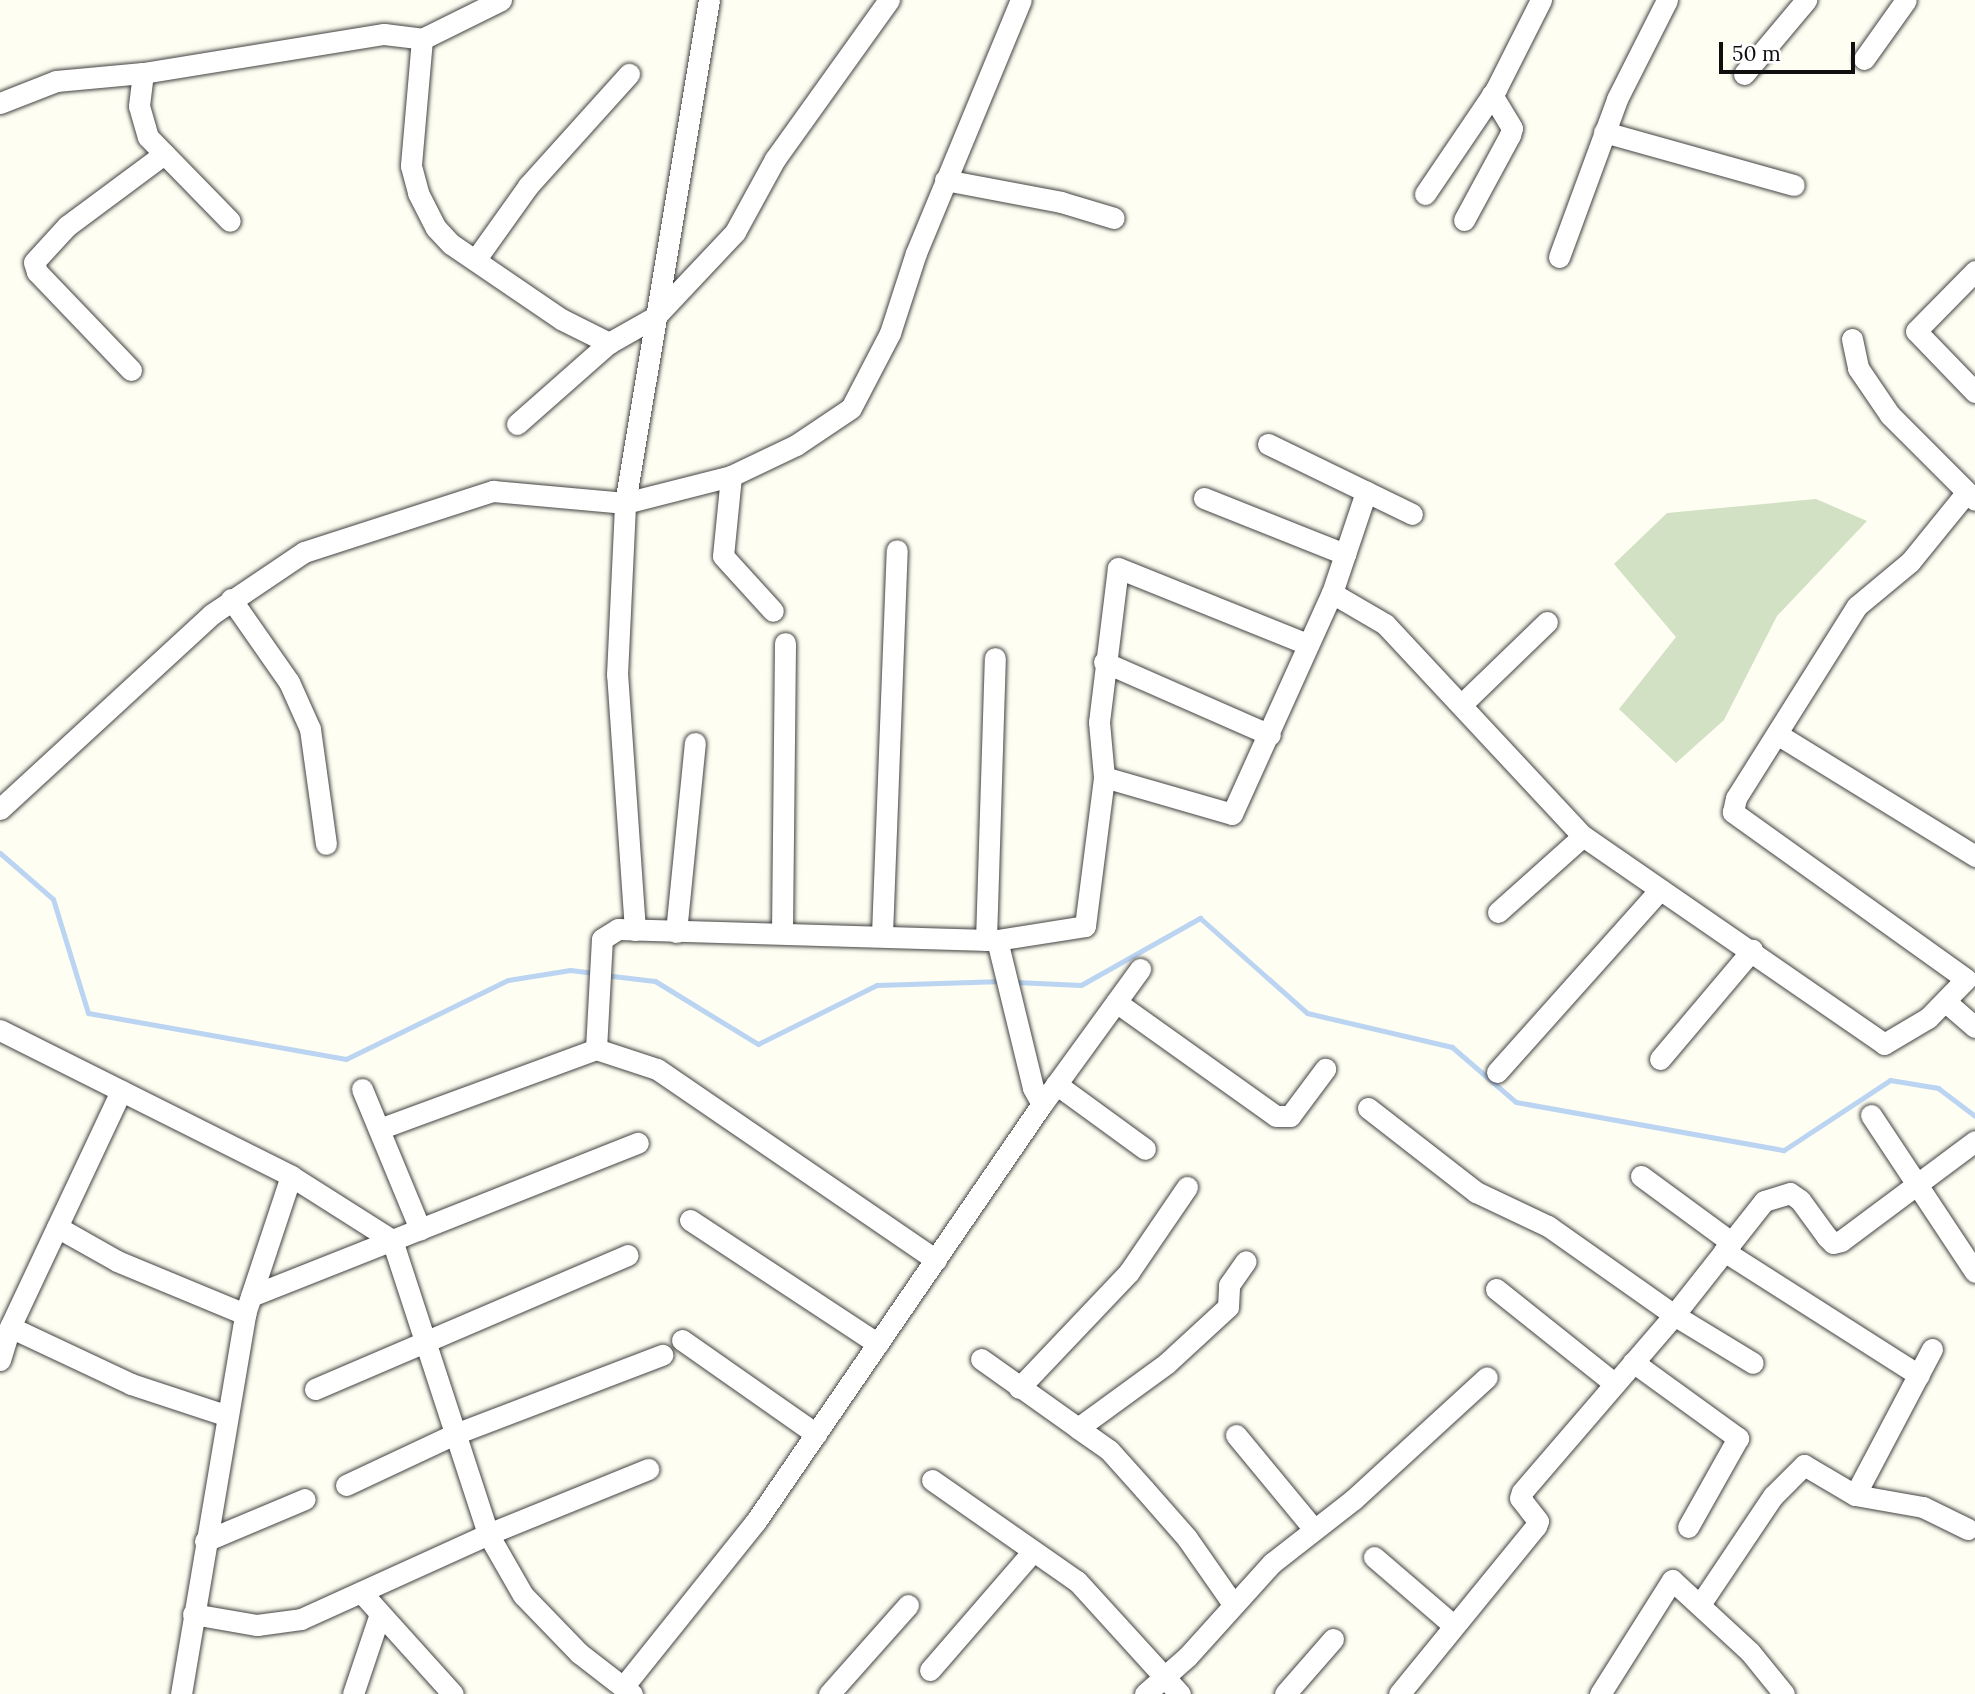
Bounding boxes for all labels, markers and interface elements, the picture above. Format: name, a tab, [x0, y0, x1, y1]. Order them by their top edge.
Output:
scale bar	[1723, 28, 1860, 72]
text: 50 m	[1732, 40, 1781, 67]

